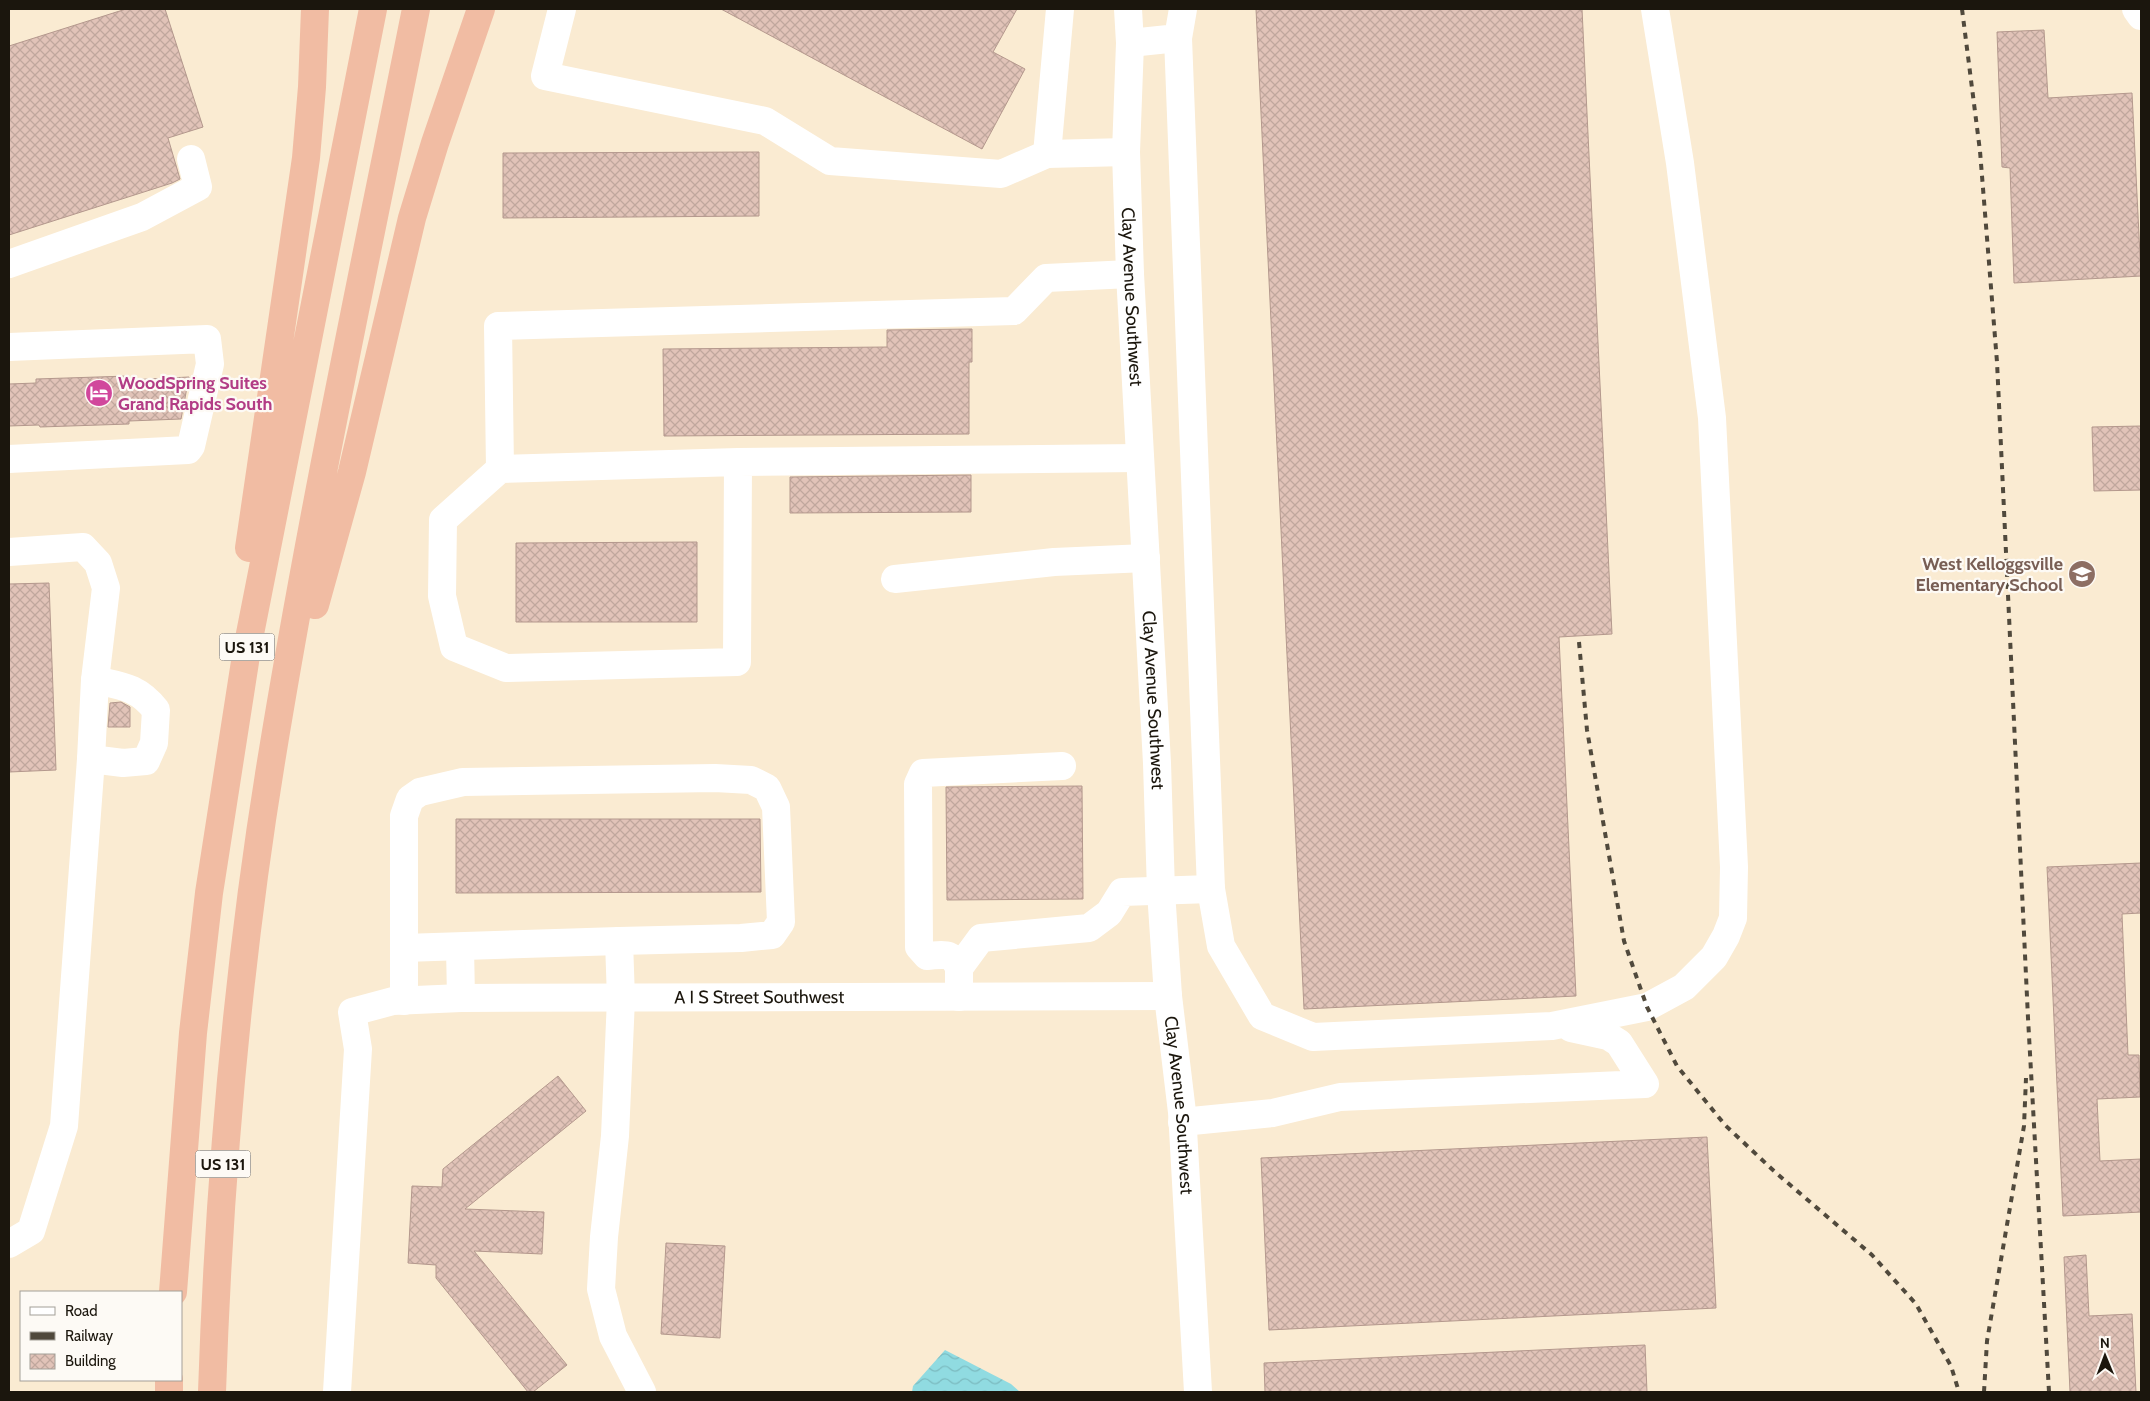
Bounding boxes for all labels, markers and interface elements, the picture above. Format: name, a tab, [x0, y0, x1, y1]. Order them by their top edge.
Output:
street label: Clay Avenue Southwest	[1117, 207, 1147, 387]
place label: WoodSpring Suites Grand Rapids South	[118, 372, 272, 415]
hotel icon: WoodSpring Suites Grand Rapids South	[84, 378, 114, 408]
place label: West Kelloggsville Elementary School	[1916, 553, 2063, 596]
school or university icon: West Kelloggsville Elementary School	[2067, 559, 2097, 589]
street label: Clay Avenue Southwest	[1138, 610, 1169, 790]
road number: US 131	[220, 634, 274, 660]
street label: A I S Street Southwest	[674, 986, 844, 1008]
street label: Clay Avenue Southwest	[1159, 1015, 1198, 1195]
road number: US 131	[196, 1150, 250, 1178]
legend	[20, 1291, 182, 1381]
text: Road	[65, 1302, 98, 1320]
text: Railway	[65, 1327, 114, 1345]
north arrow	[2080, 1331, 2130, 1381]
text: N	[2100, 1334, 2110, 1352]
text: Building	[65, 1352, 116, 1370]

